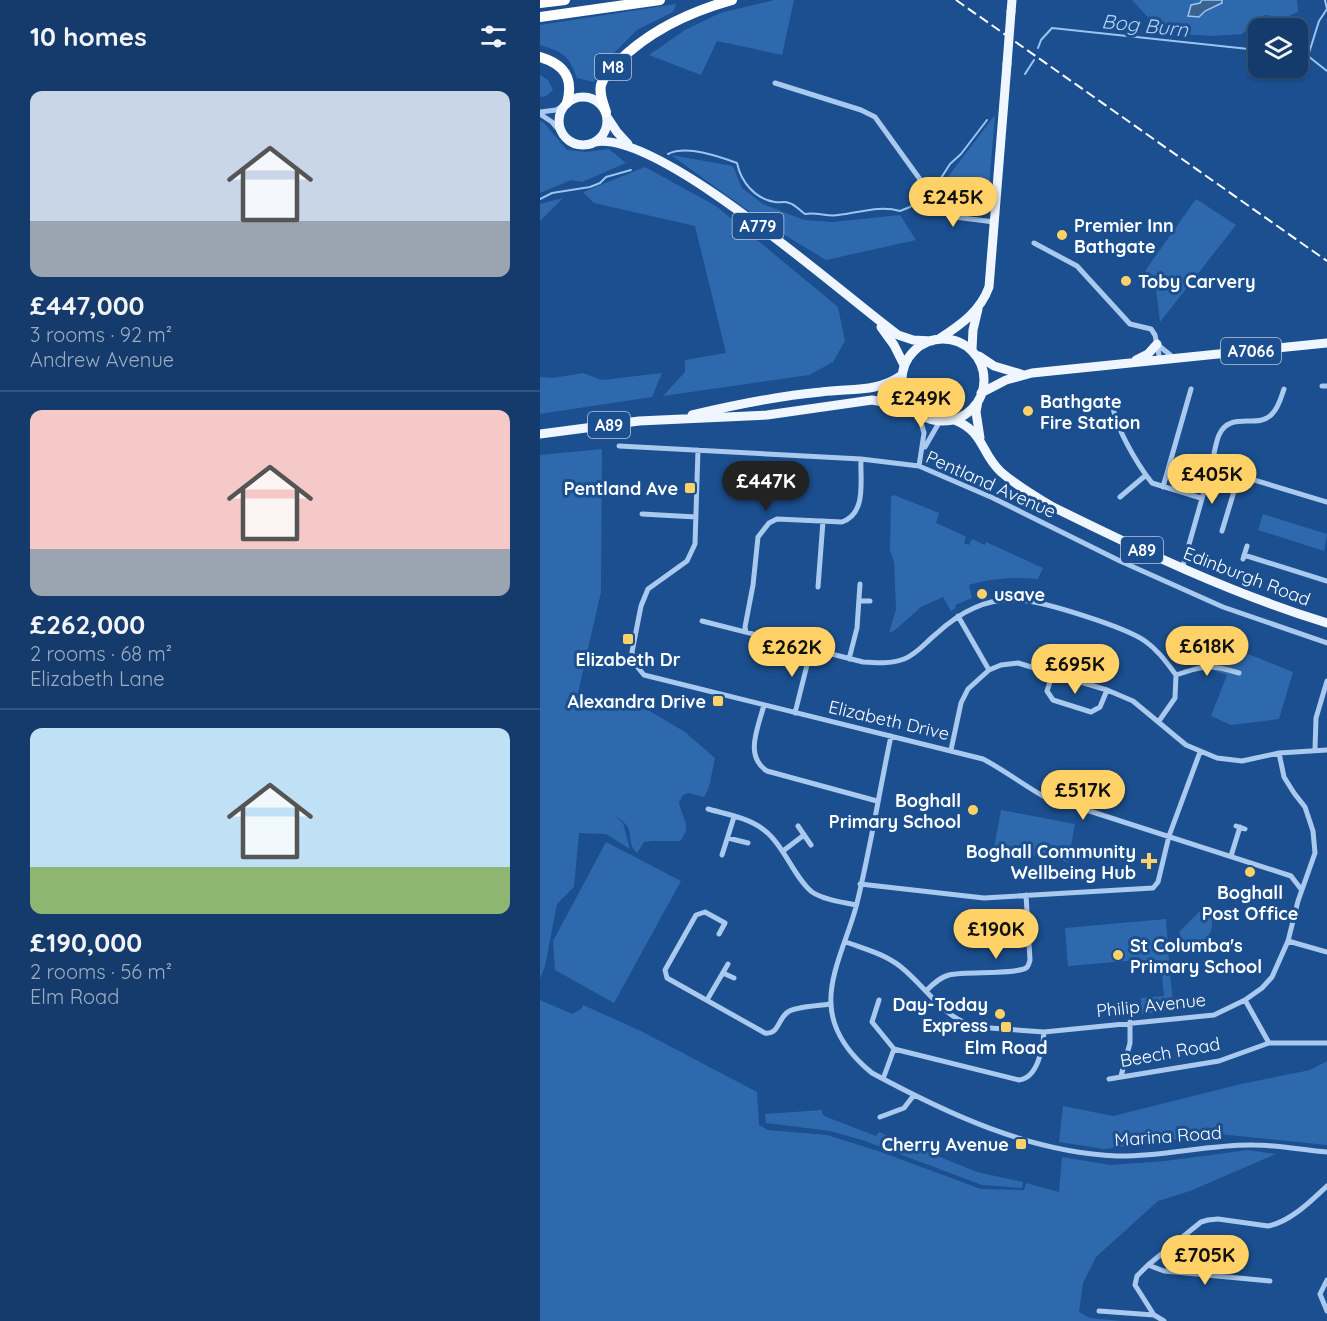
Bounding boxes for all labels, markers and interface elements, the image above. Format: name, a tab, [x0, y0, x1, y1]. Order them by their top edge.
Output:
water label: Bog Burn	[1101, 8, 1190, 42]
map controls	[1248, 18, 1308, 78]
button: layers	[1248, 18, 1308, 78]
text: 10 homes	[30, 20, 147, 53]
icon: filters	[477, 20, 510, 53]
road number: M8	[595, 54, 631, 80]
icon: home	[216, 130, 324, 238]
pin: £245K	[911, 177, 995, 228]
text: £245K	[923, 184, 983, 209]
road number: A779	[732, 213, 784, 239]
place label: Premier Inn Bathgate	[1074, 214, 1174, 258]
marker: Premier Inn Bathgate	[1055, 228, 1069, 242]
place label: Toby Carvery	[1138, 270, 1256, 293]
marker: Toby Carvery	[1119, 274, 1133, 288]
text: £447,000	[30, 289, 145, 322]
text: 3 rooms · 92 m²	[30, 322, 172, 347]
road number: A7066	[1221, 338, 1281, 364]
text: Andrew Avenue	[30, 347, 174, 372]
pin: £249K	[879, 378, 963, 429]
text: £249K	[891, 385, 951, 410]
place label: Bathgate Fire Station	[1040, 390, 1140, 434]
marker: Bathgate Fire Station	[1021, 404, 1035, 418]
road number: A89	[588, 412, 630, 438]
street label: Pentland Avenue	[922, 445, 1060, 523]
icon: home	[216, 449, 324, 557]
pin: £405K	[1170, 454, 1254, 505]
pin: £447K	[724, 461, 808, 512]
text: £405K	[1181, 461, 1243, 486]
text: £447K	[736, 468, 796, 493]
place label: Pentland Ave	[564, 477, 678, 500]
marker: Pentland Ave	[683, 481, 697, 495]
road number: A89	[1121, 537, 1163, 563]
street label: Edinburgh Road	[1180, 541, 1314, 611]
place label: usave	[994, 583, 1045, 606]
marker: usave	[975, 587, 989, 601]
text: £262,000	[30, 608, 145, 641]
pin: £618K	[1165, 626, 1249, 677]
pin: £262K	[750, 627, 834, 678]
marker: Elizabeth Dr	[621, 632, 635, 646]
text: £618K	[1180, 633, 1234, 658]
text: £262K	[762, 634, 822, 659]
text: 2 rooms · 68 m²	[30, 641, 172, 666]
pin: £695K	[1033, 644, 1117, 695]
place label: Elizabeth Dr	[576, 648, 681, 671]
text: £695K	[1045, 651, 1105, 676]
text: Elizabeth Lane	[30, 666, 165, 691]
place label: Alexandra Drive	[568, 690, 706, 713]
marker: Alexandra Drive	[711, 694, 725, 708]
street label: Elizabeth Drive	[826, 695, 952, 745]
icon: home	[216, 767, 324, 875]
pin: £517K	[1041, 770, 1125, 821]
text: £517K	[1055, 777, 1111, 802]
place label: Boghall Primary School	[829, 789, 961, 833]
marker: Boghall Primary School	[966, 803, 980, 817]
place label: Boghall Community Wellbeing Hub	[966, 840, 1136, 884]
marker: Boghall Community Wellbeing Hub	[1140, 852, 1158, 870]
marker: Boghall Post Office	[1243, 865, 1257, 879]
place label: Boghall Post Office	[1202, 881, 1298, 925]
pin: £190K	[954, 909, 1038, 960]
text: £190K	[968, 916, 1025, 941]
text: £190,000	[30, 926, 142, 959]
place label: St Columba's Primary School	[1130, 934, 1262, 978]
marker: St Columba's Primary School	[1111, 948, 1125, 962]
text: 2 rooms · 56 m²	[30, 959, 172, 984]
text: Elm Road	[30, 984, 119, 1009]
street label: Philip Avenue	[1095, 988, 1207, 1022]
place label: Day-Today Express	[893, 993, 988, 1037]
marker: Day-Today Express	[993, 1007, 1007, 1021]
marker: Elm Road	[999, 1020, 1013, 1034]
street label: Beech Road	[1118, 1032, 1222, 1072]
place label: Elm Road	[965, 1036, 1047, 1059]
street label: Marina Road	[1114, 1121, 1222, 1151]
place label: Cherry Avenue	[882, 1133, 1009, 1156]
marker: Cherry Avenue	[1014, 1137, 1028, 1151]
pin: £705K	[1163, 1235, 1247, 1286]
text: £705K	[1175, 1242, 1235, 1267]

